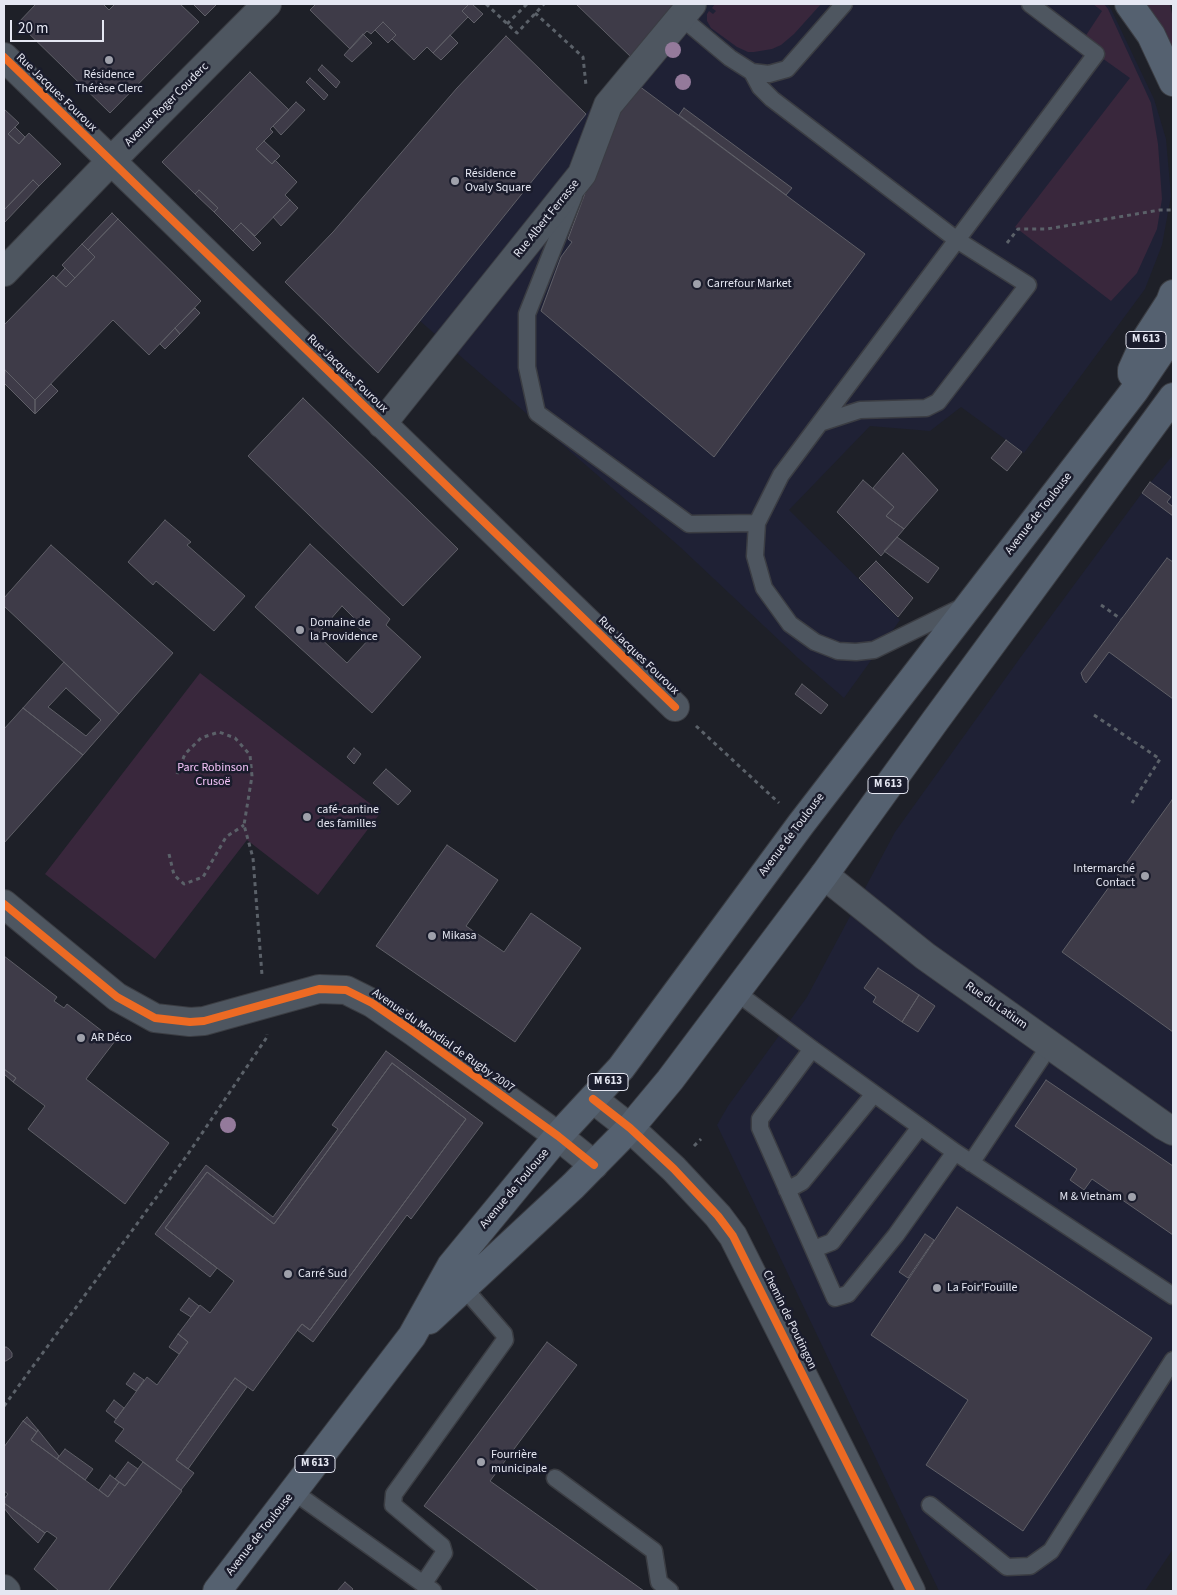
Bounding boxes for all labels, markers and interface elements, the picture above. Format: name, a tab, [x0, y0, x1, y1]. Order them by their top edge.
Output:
scale bar	[12, 10, 106, 42]
text: 20 m	[18, 18, 48, 39]
street label: Rue Jacques Fouroux	[13, 51, 99, 135]
marker: Résidence Thérèse Clerc	[103, 54, 115, 66]
street label: Avenue Roger Couderc	[122, 60, 212, 150]
place label: Résidence Thérèse Clerc	[75, 68, 143, 96]
place label: Résidence Ovaly Square	[465, 167, 531, 195]
marker: Résidence Ovaly Square	[449, 175, 461, 187]
street label: Rue Albert Ferrasse	[511, 177, 583, 261]
place label: Carrefour Market	[707, 277, 792, 291]
marker: Carrefour Market	[691, 278, 703, 290]
street label: Rue Jacques Fouroux	[304, 332, 390, 416]
road number: M 613	[1126, 332, 1166, 348]
street label: Avenue de Toulouse	[1003, 470, 1075, 558]
street label: Rue Jacques Fouroux	[595, 614, 681, 698]
place label: Domaine de la Providence	[310, 616, 378, 644]
marker: Domaine de la Providence	[294, 624, 306, 636]
park label: Parc Robinson Crusoë	[177, 761, 249, 789]
road number: M 613	[868, 776, 908, 794]
street label: Avenue de Toulouse	[756, 791, 828, 879]
place label: café-cantine des familles	[317, 803, 379, 831]
marker: café-cantine des familles	[301, 811, 313, 823]
place label: Intermarché Contact	[1073, 862, 1135, 890]
marker: Intermarché Contact	[1139, 870, 1151, 882]
place label: Mikasa	[442, 929, 477, 943]
marker: Mikasa	[426, 930, 438, 942]
street label: Rue du Latium	[962, 979, 1030, 1033]
street label: Avenue du Mondial de Rugby 2007	[369, 986, 517, 1096]
place label: AR Déco	[91, 1031, 132, 1045]
marker: AR Déco	[75, 1032, 87, 1044]
road number: M 613	[588, 1074, 628, 1090]
street label: Avenue de Toulouse	[477, 1146, 553, 1232]
place label: M & Vietnam	[1060, 1190, 1122, 1204]
marker: M & Vietnam	[1126, 1191, 1138, 1203]
place label: Carré Sud	[298, 1267, 347, 1281]
marker: Carré Sud	[282, 1268, 294, 1280]
street label: Chemin de Poutingon	[759, 1268, 819, 1372]
place label: La Foir'Fouille	[947, 1281, 1017, 1295]
marker: La Foir'Fouille	[931, 1282, 943, 1294]
place label: Fourrière municipale	[491, 1448, 547, 1476]
road number: M 613	[295, 1456, 335, 1472]
marker: Fourrière municipale	[475, 1456, 487, 1468]
street label: Avenue de Toulouse	[224, 1491, 296, 1579]

